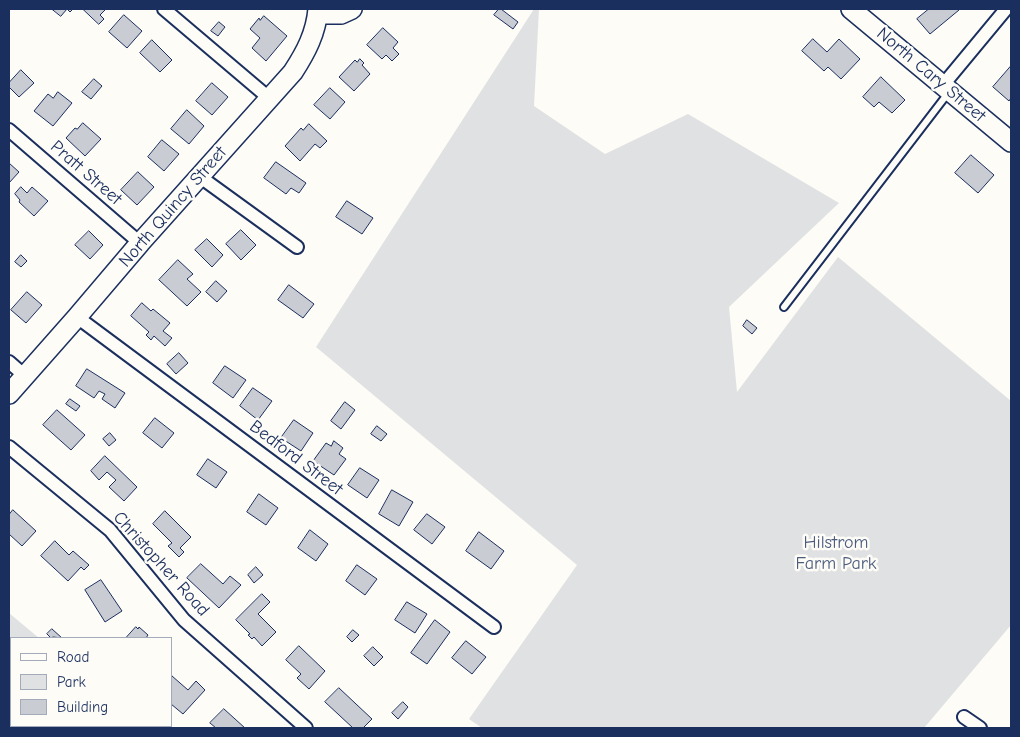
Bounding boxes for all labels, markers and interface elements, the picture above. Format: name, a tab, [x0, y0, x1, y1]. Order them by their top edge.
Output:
street label: North Cary Street	[872, 23, 990, 127]
street label: Pratt Street	[46, 136, 126, 210]
street label: North Quincy Street	[115, 142, 231, 272]
street label: Bedford Street	[245, 416, 347, 500]
street label: Christopher Road	[108, 507, 214, 621]
park label: Hilstrom Farm Park	[795, 532, 877, 574]
legend	[10, 637, 172, 727]
text: Road	[57, 648, 89, 666]
text: Park	[57, 673, 86, 691]
text: Building	[57, 698, 108, 716]

